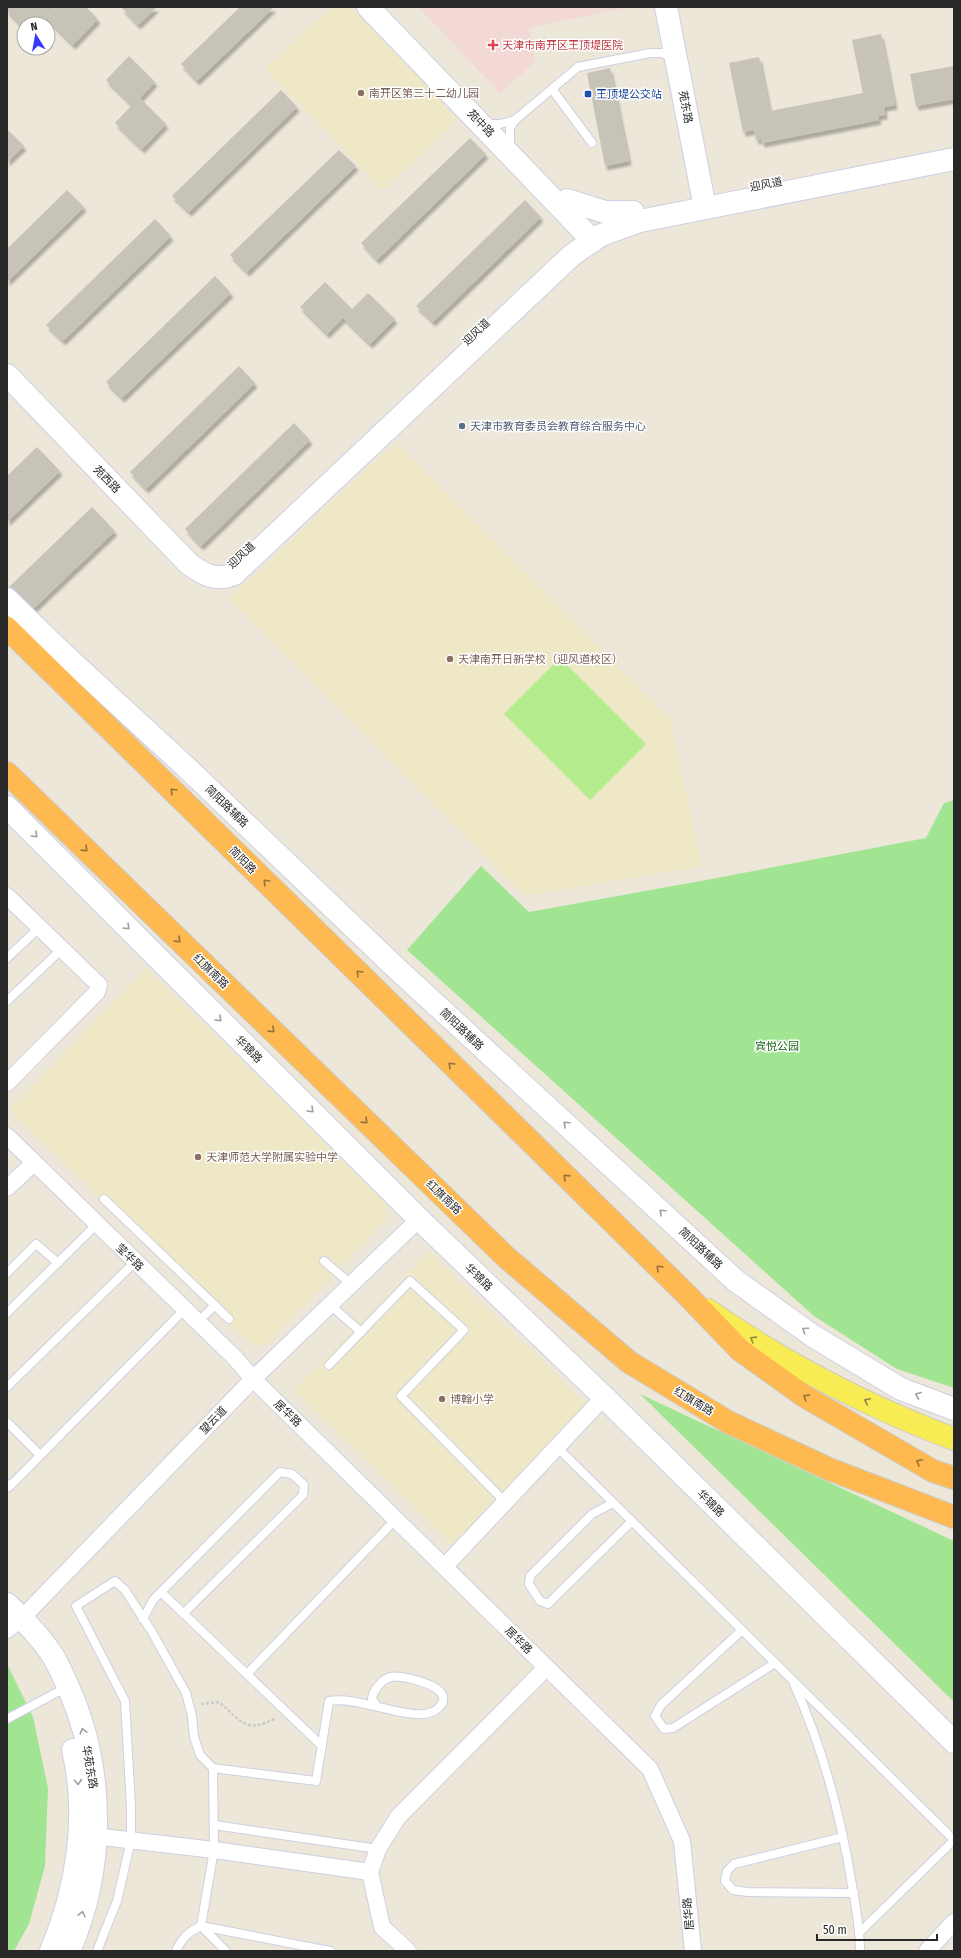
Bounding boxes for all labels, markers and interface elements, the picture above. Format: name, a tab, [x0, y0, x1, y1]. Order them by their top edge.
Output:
north arrow	[16, 16, 56, 56]
text: N	[30, 20, 39, 34]
marker: 天津市南开区王顶堤医院	[487, 39, 499, 51]
place label: 天津市南开区王顶堤医院	[502, 39, 623, 52]
place label: 南开区第三十二幼儿园	[369, 87, 479, 100]
marker: 南开区第三十二幼儿园	[356, 88, 366, 98]
place label: 王顶堤公交站	[596, 88, 662, 101]
marker: 王顶堤公交站	[583, 89, 593, 99]
street label: 苑东路	[676, 90, 695, 125]
street label: 苑中路	[465, 107, 497, 140]
street label: 迎风道	[749, 175, 784, 194]
street label: 迎风道	[460, 316, 493, 348]
place label: 天津市教育委员会教育综合服务中心	[470, 420, 646, 433]
marker: 天津市教育委员会教育综合服务中心	[457, 421, 467, 431]
street label: 苑西路	[91, 463, 123, 496]
street label: 迎风道	[225, 539, 258, 571]
place label: 天津南开日新学校（迎风道校区）	[458, 653, 623, 666]
marker: 天津南开日新学校（迎风道校区）	[445, 654, 455, 664]
street label: 简阳路辅路	[202, 783, 251, 830]
one-way arrow	[170, 788, 178, 796]
one-way arrow	[30, 830, 38, 838]
one-way arrow	[80, 844, 88, 852]
street label: 简阳路	[226, 844, 259, 877]
one-way arrow	[263, 879, 271, 887]
one-way arrow	[122, 922, 130, 930]
one-way arrow	[173, 935, 181, 942]
street label: 红旗南路	[190, 951, 231, 991]
one-way arrow	[356, 971, 364, 978]
street label: 简阳路辅路	[437, 1006, 486, 1053]
one-way arrow	[214, 1014, 222, 1022]
one-way arrow	[267, 1025, 275, 1033]
street label: 华锦路	[232, 1033, 265, 1066]
park label: 宾悦公园	[755, 1040, 799, 1053]
one-way arrow	[448, 1062, 456, 1070]
one-way arrow	[306, 1106, 314, 1113]
one-way arrow	[360, 1116, 368, 1124]
one-way arrow	[564, 1122, 571, 1129]
place label: 天津师范大学附属实验中学	[206, 1151, 338, 1164]
marker: 天津师范大学附属实验中学	[193, 1152, 203, 1162]
one-way arrow	[563, 1174, 571, 1182]
street label: 红旗南路	[423, 1177, 464, 1217]
one-way arrow	[659, 1209, 667, 1217]
street label: 简阳路辅路	[676, 1225, 725, 1272]
street label: 莹华路	[113, 1241, 146, 1273]
street label: 华锦路	[462, 1261, 495, 1293]
one-way arrow	[656, 1265, 664, 1273]
one-way arrow	[803, 1328, 810, 1335]
one-way arrow	[750, 1337, 757, 1344]
street label: 红旗南路	[672, 1385, 716, 1418]
one-way arrow	[914, 1392, 921, 1400]
place label: 博翰小学	[450, 1393, 494, 1406]
marker: 博翰小学	[437, 1394, 447, 1404]
one-way arrow	[803, 1394, 810, 1402]
street label: 居华路	[271, 1397, 304, 1429]
one-way arrow	[864, 1398, 871, 1406]
street label: 望云道	[197, 1404, 229, 1437]
one-way arrow	[916, 1460, 923, 1467]
street label: 华锦路	[694, 1487, 727, 1520]
street label: 居华路	[502, 1624, 535, 1657]
one-way arrow	[79, 1728, 88, 1735]
street label: 华苑东路	[79, 1744, 100, 1790]
one-way arrow	[73, 1779, 82, 1785]
street label: 居华路	[681, 1897, 696, 1931]
one-way arrow	[77, 1911, 86, 1918]
scale bar	[817, 1916, 937, 1942]
text: 50 m	[823, 1923, 847, 1937]

